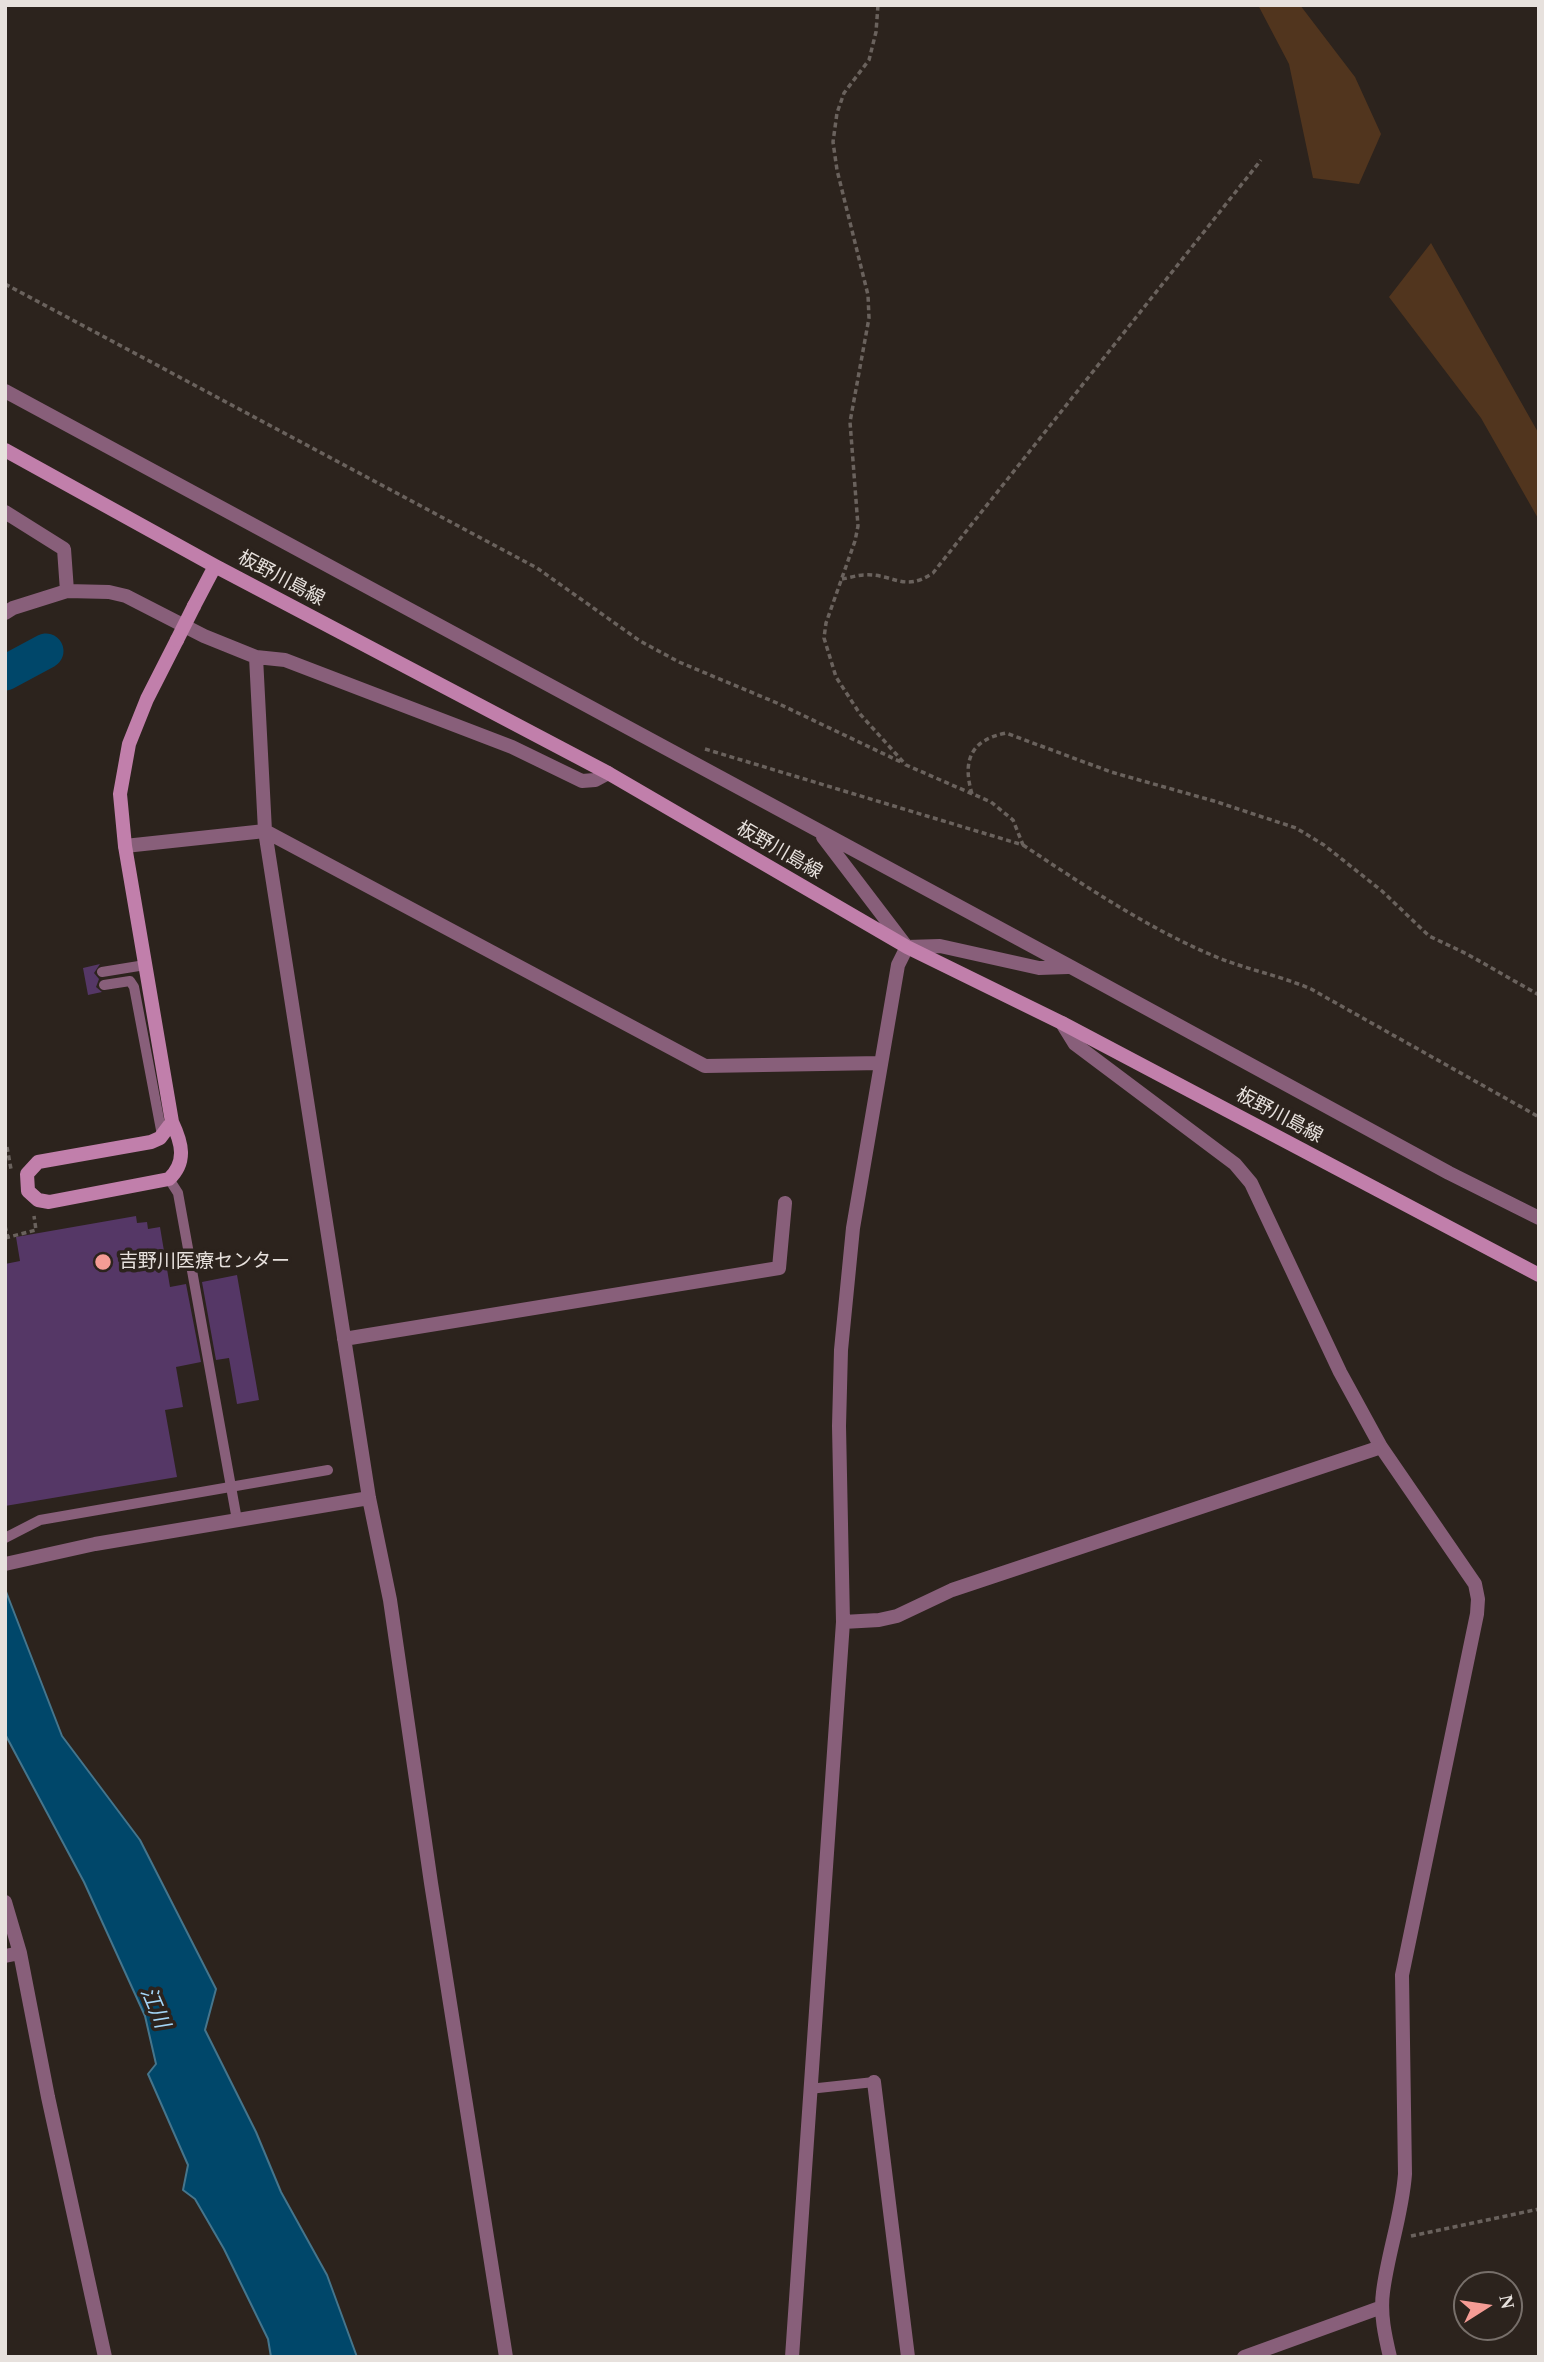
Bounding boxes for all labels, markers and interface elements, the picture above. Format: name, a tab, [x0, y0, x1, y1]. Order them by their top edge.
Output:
street label: 板野川島線	[234, 547, 328, 611]
street label: 板野川島線	[732, 817, 826, 885]
street label: 板野川島線	[1232, 1084, 1326, 1148]
place label: 吉野川医療センター	[119, 1251, 290, 1273]
marker: 吉野川医療センター	[93, 1252, 113, 1272]
water label: 江川	[134, 1984, 174, 2032]
north arrow	[1453, 2271, 1523, 2341]
text: N	[1495, 2293, 1519, 2311]

